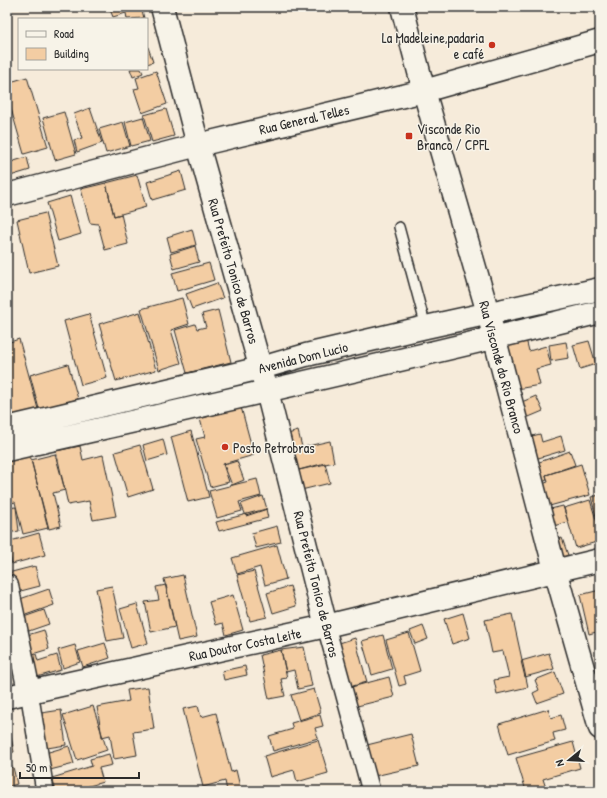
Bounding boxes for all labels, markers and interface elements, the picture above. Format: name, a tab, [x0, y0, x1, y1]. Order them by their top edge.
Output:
legend	[18, 18, 148, 70]
text: Road	[54, 25, 74, 42]
place label: La Madeleine,padaria e café	[382, 28, 485, 63]
marker: La Madeleine,padaria e café	[487, 40, 497, 50]
text: Building	[54, 45, 89, 62]
street label: Rua General Telles	[257, 99, 351, 139]
place label: Visconde Rio Branco / CPFL	[417, 119, 490, 154]
marker: Visconde Rio Branco / CPFL	[404, 131, 414, 141]
street label: Rua Prefeito Tonico de Barros	[204, 196, 264, 346]
street label: Rua Visconde do Rio Branco	[475, 298, 529, 436]
street label: Avenida Dom Lucio	[256, 337, 350, 377]
place label: Posto Petrobras	[233, 438, 315, 457]
marker: Posto Petrobras	[220, 442, 230, 452]
street label: Rua Prefeito Tonico de Barros	[290, 509, 344, 659]
street label: Rua Doutor Costa Leite	[187, 623, 303, 665]
north arrow	[549, 740, 589, 780]
scale bar	[20, 754, 139, 780]
text: N	[552, 758, 567, 768]
text: 50 m	[26, 759, 47, 776]

